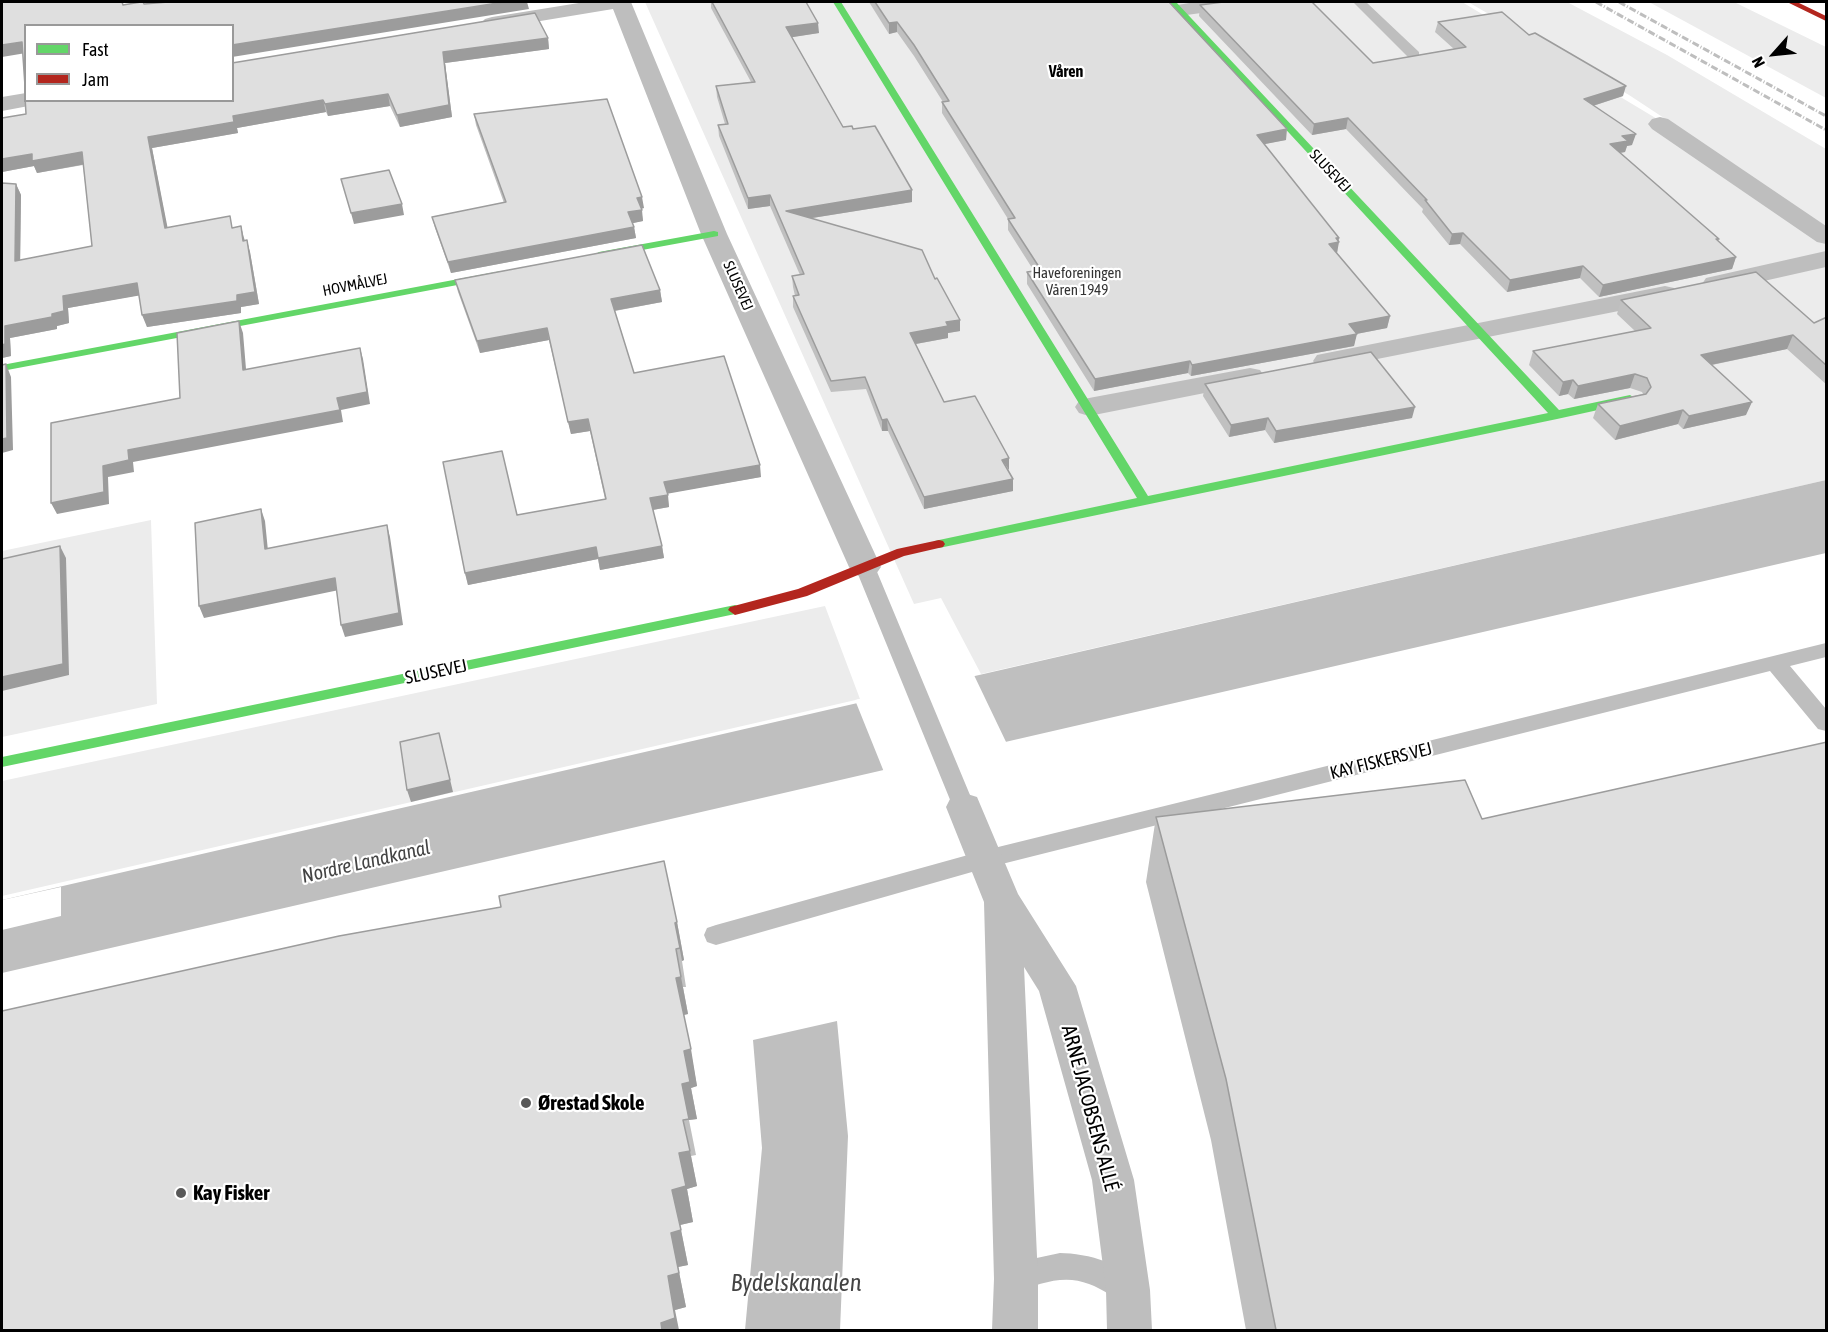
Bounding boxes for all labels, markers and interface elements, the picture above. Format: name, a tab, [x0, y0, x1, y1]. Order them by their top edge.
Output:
legend	[24, 24, 234, 102]
north arrow	[1744, 24, 1804, 84]
text: Fast	[82, 39, 109, 60]
text: N	[1748, 54, 1768, 70]
district label: Våren	[1049, 62, 1083, 82]
text: Jam	[82, 69, 109, 90]
street label: SLUSEVEJ	[1306, 146, 1354, 196]
street label: SLUSEVEJ	[719, 259, 757, 313]
park label: Haveforeningen Våren 1949	[1032, 264, 1122, 299]
street label: HOVMÅLVEJ	[321, 270, 389, 300]
street label: SLUSEVEJ	[403, 655, 469, 689]
street label: KAY FISKERS VEJ	[1328, 738, 1434, 784]
water label: Nordre Landkanal	[299, 836, 433, 888]
street label: ARNE JACOBSENS ALLÉ	[1056, 1022, 1124, 1194]
place label: Ørestad Skole	[538, 1090, 644, 1116]
marker: Ørestad Skole	[519, 1096, 533, 1110]
place label: Kay Fisker	[193, 1180, 269, 1206]
marker: Kay Fisker	[174, 1186, 188, 1200]
water label: Bydelskanalen	[731, 1269, 861, 1297]

